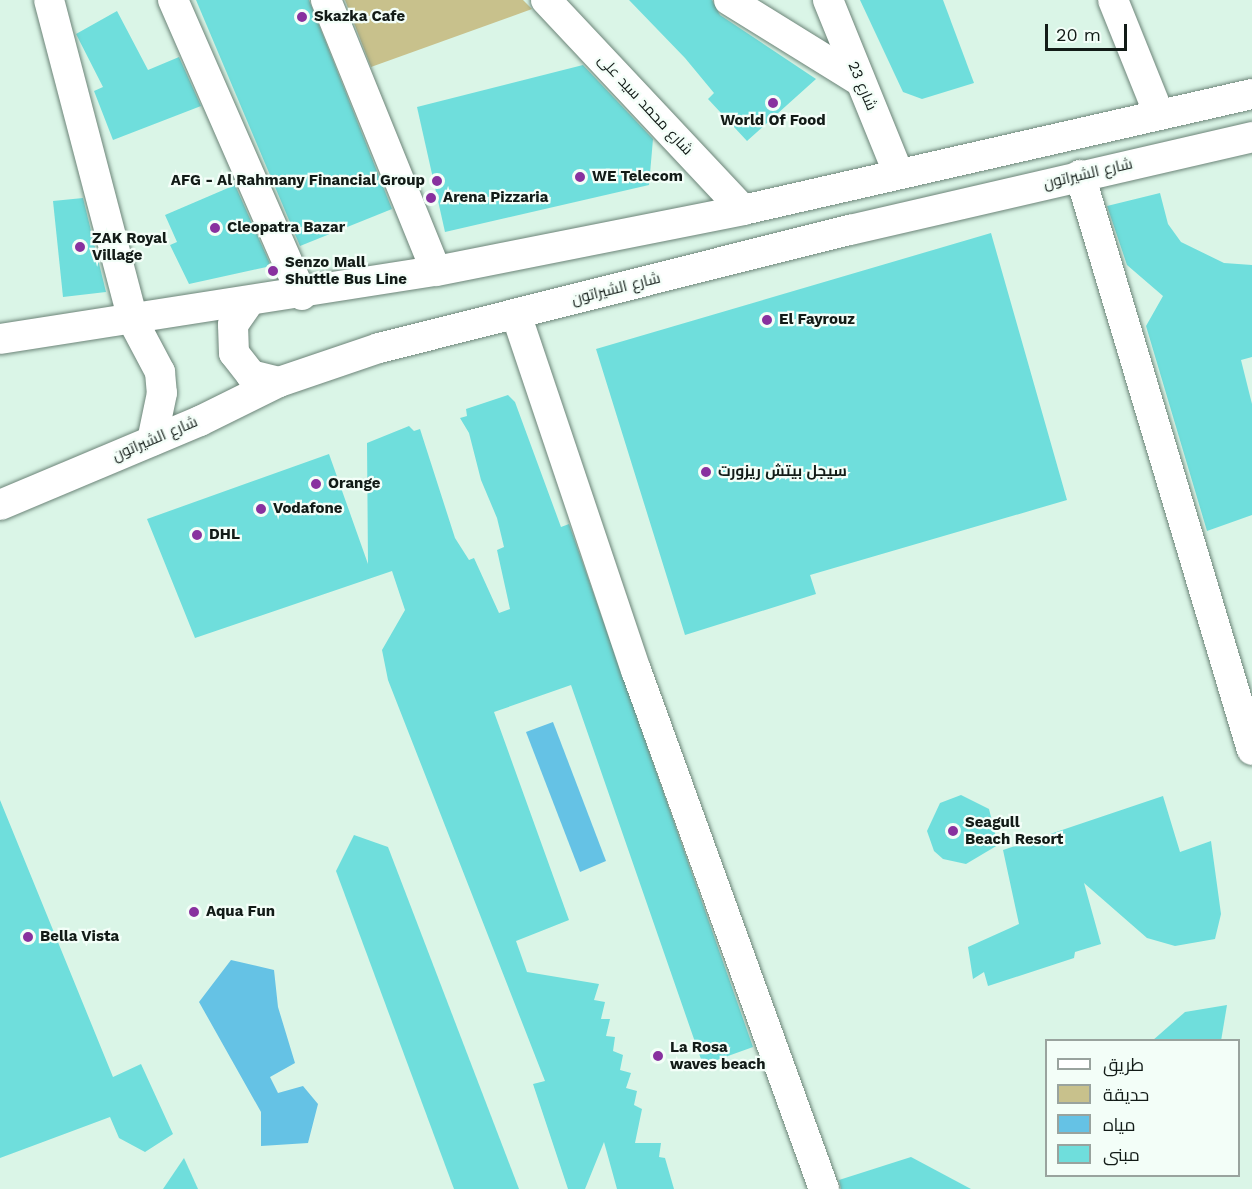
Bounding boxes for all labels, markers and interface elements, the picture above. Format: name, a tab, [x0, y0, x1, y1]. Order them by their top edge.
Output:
place label: Skazka Cafe	[314, 8, 405, 26]
marker: Skazka Cafe	[295, 10, 309, 24]
scale bar	[1048, 12, 1130, 50]
text: 20 m	[1056, 24, 1101, 45]
street label: شارع محمد سيد على	[594, 51, 696, 159]
street label: شارع 23	[844, 59, 880, 113]
marker: World Of Food	[766, 96, 780, 110]
place label: World Of Food	[720, 112, 826, 130]
street label: شارع الشيراتون	[1042, 155, 1134, 193]
place label: WE Telecom	[592, 168, 683, 186]
marker: WE Telecom	[573, 170, 587, 184]
place label: AFG - Al Rahmany Financial Group	[170, 172, 425, 190]
marker: AFG - Al Rahmany Financial Group	[430, 174, 444, 188]
place label: Arena Pizzaria	[443, 189, 549, 207]
marker: Arena Pizzaria	[424, 191, 438, 205]
place label: Cleopatra Bazar	[227, 219, 345, 237]
marker: Cleopatra Bazar	[208, 221, 222, 235]
place label: ZAK Royal Village	[92, 229, 167, 264]
marker: ZAK Royal Village	[73, 240, 87, 254]
place label: Senzo Mall Shuttle Bus Line	[285, 253, 407, 288]
marker: Senzo Mall Shuttle Bus Line	[266, 264, 280, 278]
street label: شارع الشيراتون	[570, 269, 662, 309]
place label: El Fayrouz	[779, 311, 855, 329]
marker: El Fayrouz	[760, 313, 774, 327]
street label: شارع الشيراتون	[110, 413, 200, 465]
place label: سيجل بيتش ريزورت	[718, 463, 847, 481]
marker: سيجل بيتش ريزورت	[699, 465, 713, 479]
place label: Orange	[328, 475, 380, 493]
marker: Orange	[309, 477, 323, 491]
place label: Vodafone	[273, 500, 343, 518]
marker: Vodafone	[254, 502, 268, 516]
place label: DHL	[209, 526, 240, 544]
marker: DHL	[190, 528, 204, 542]
place label: Seagull Beach Resort	[965, 813, 1063, 848]
marker: Seagull Beach Resort	[946, 824, 960, 838]
place label: Aqua Fun	[206, 903, 275, 921]
marker: Aqua Fun	[187, 905, 201, 919]
place label: Bella Vista	[40, 928, 120, 946]
marker: Bella Vista	[21, 930, 35, 944]
place label: La Rosa waves beach	[670, 1038, 766, 1073]
legend	[1045, 1039, 1240, 1177]
marker: La Rosa waves beach	[651, 1049, 665, 1063]
text: طريق	[1103, 1054, 1144, 1075]
text: حديقة	[1103, 1084, 1149, 1105]
text: مياه	[1103, 1114, 1136, 1135]
text: مبنى	[1103, 1144, 1140, 1165]

